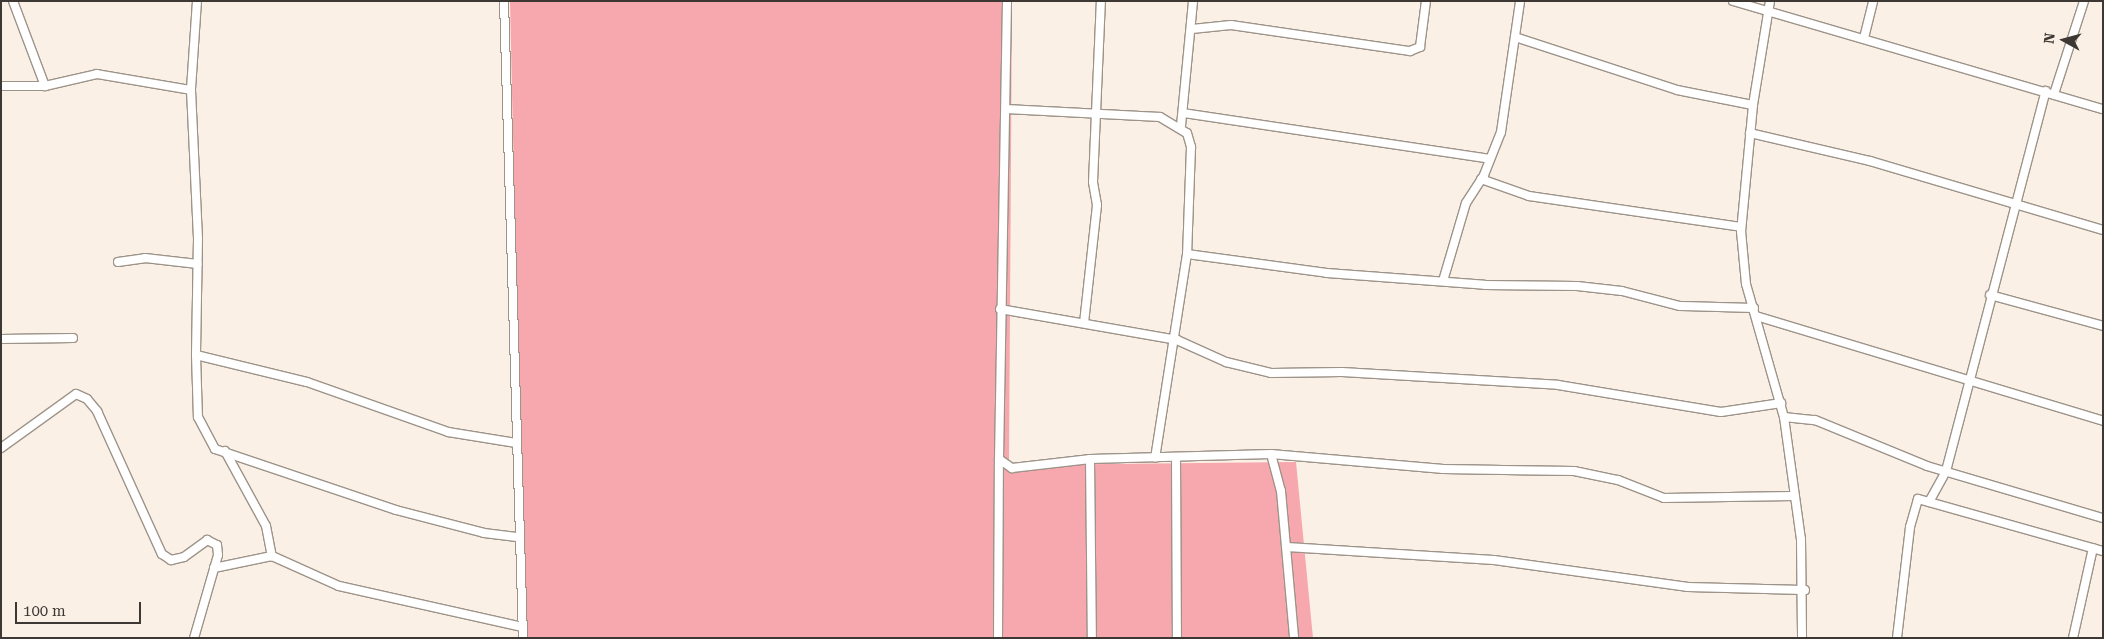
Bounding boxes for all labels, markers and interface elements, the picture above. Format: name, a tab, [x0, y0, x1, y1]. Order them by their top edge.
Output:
north arrow	[2039, 15, 2089, 65]
text: N	[2041, 32, 2058, 44]
scale bar	[18, 592, 144, 624]
text: 100 m	[23, 602, 66, 620]

